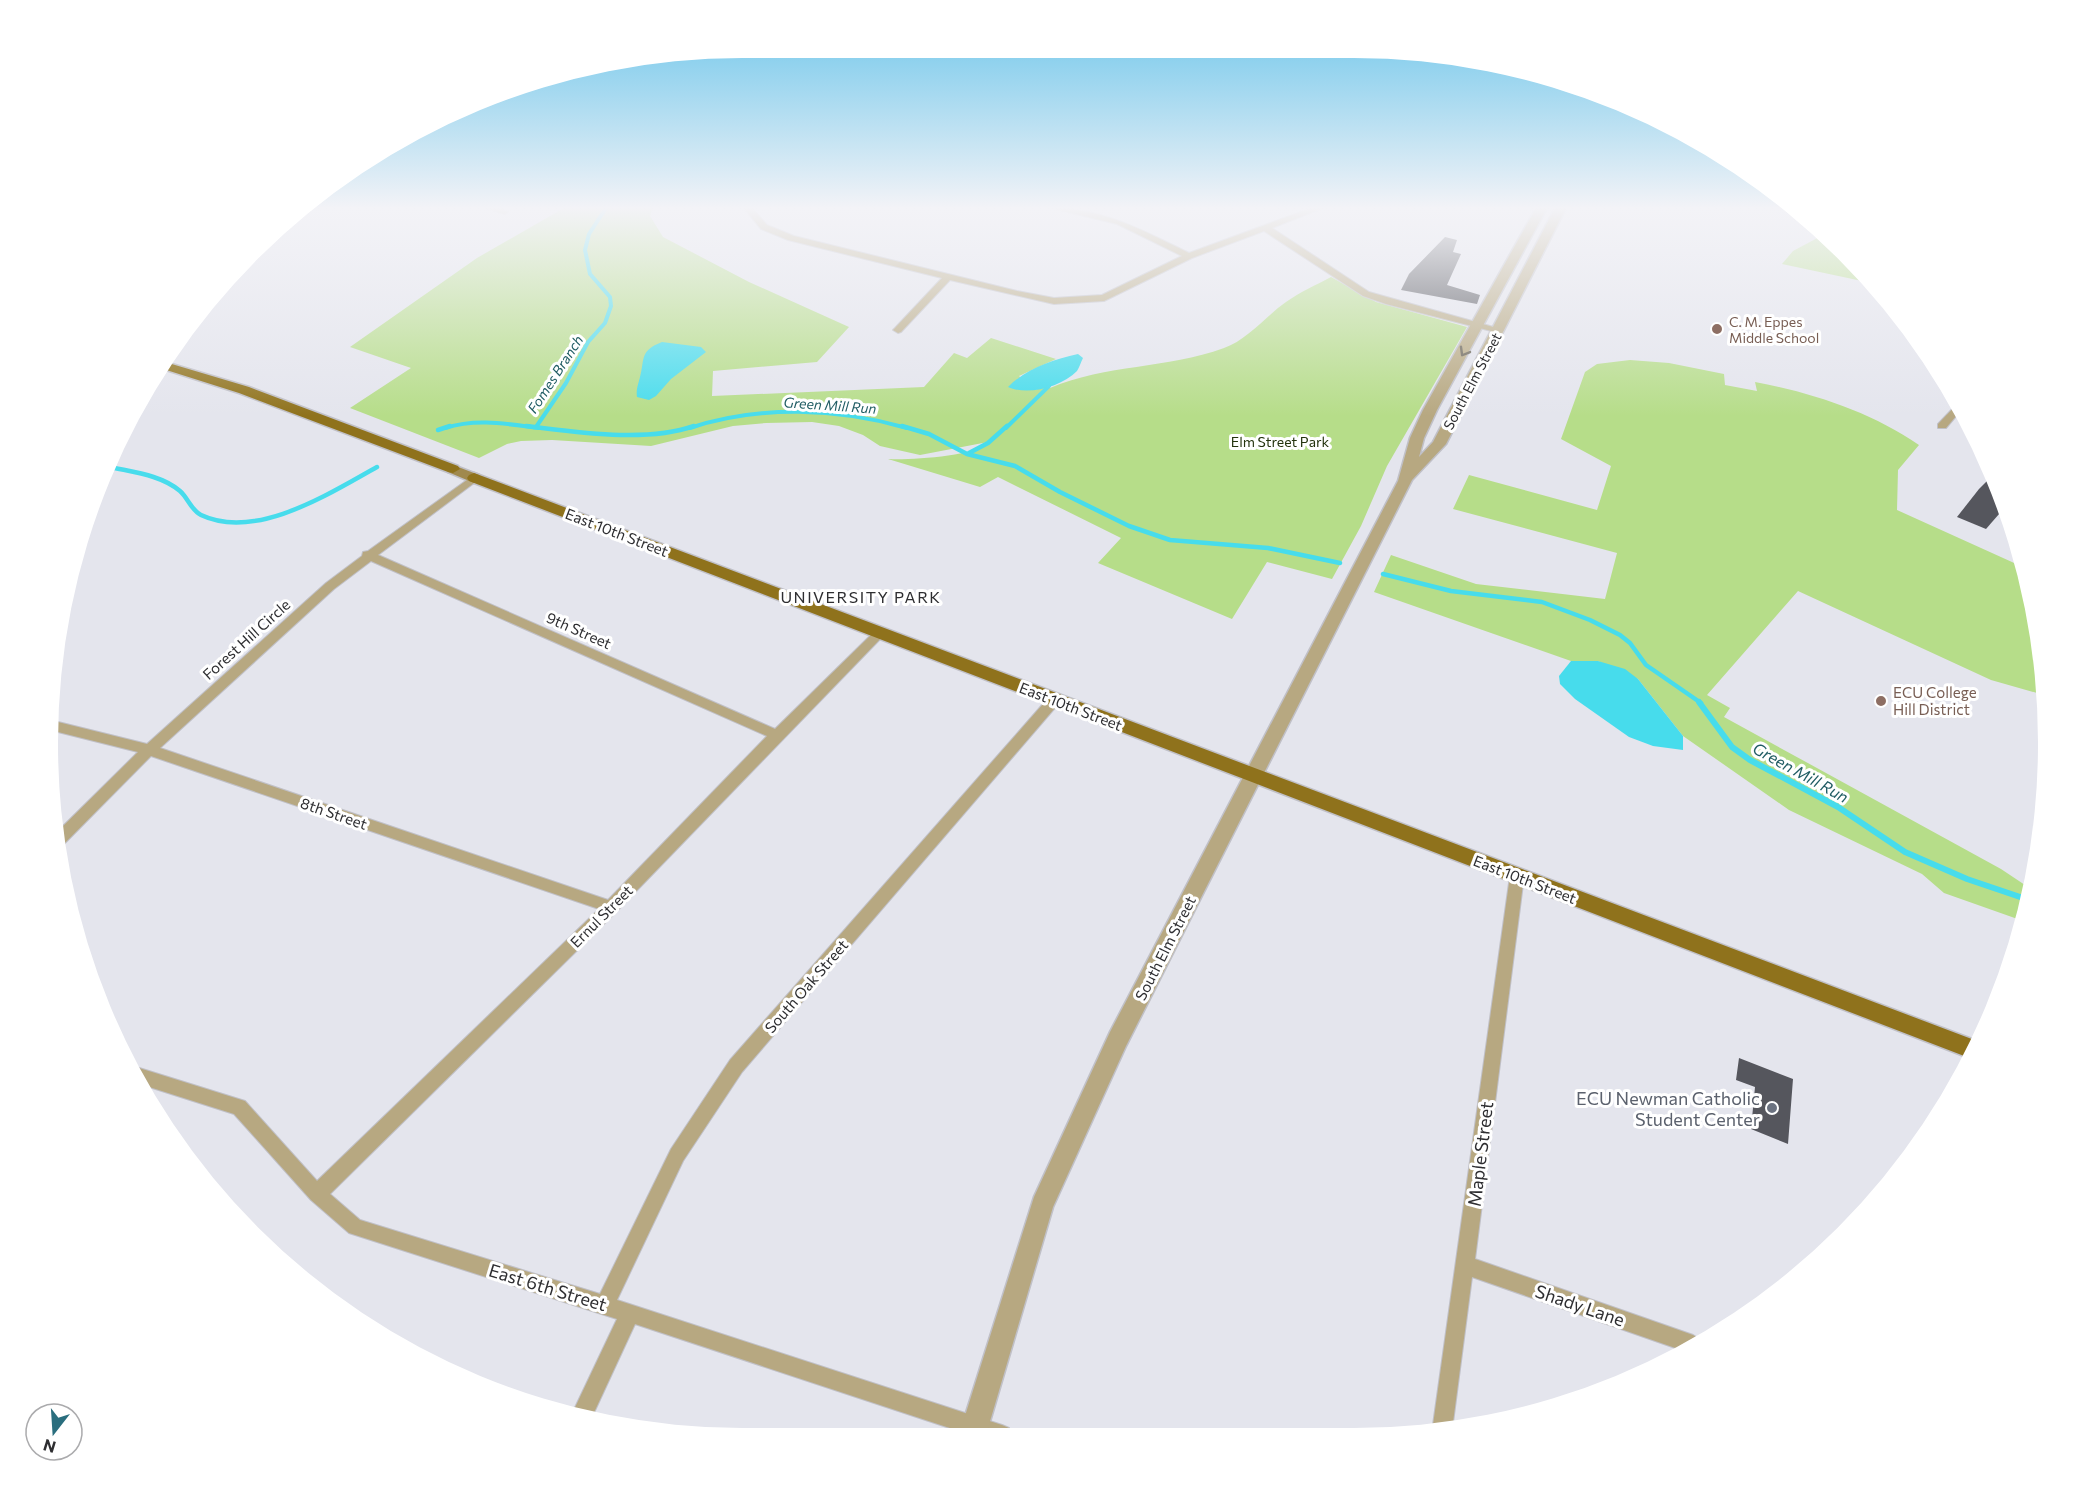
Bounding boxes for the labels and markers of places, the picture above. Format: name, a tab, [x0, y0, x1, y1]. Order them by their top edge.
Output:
place label: C. M. Eppes Middle School	[1729, 313, 1819, 346]
marker: C. M. Eppes Middle School	[1710, 322, 1724, 336]
place label: ECU College Hill District	[1893, 683, 1977, 718]
marker: ECU College Hill District	[1874, 694, 1888, 708]
place label: ECU Newman Catholic Student Center	[1576, 1087, 1760, 1130]
marker: ECU Newman Catholic Student Center	[1765, 1101, 1779, 1115]

